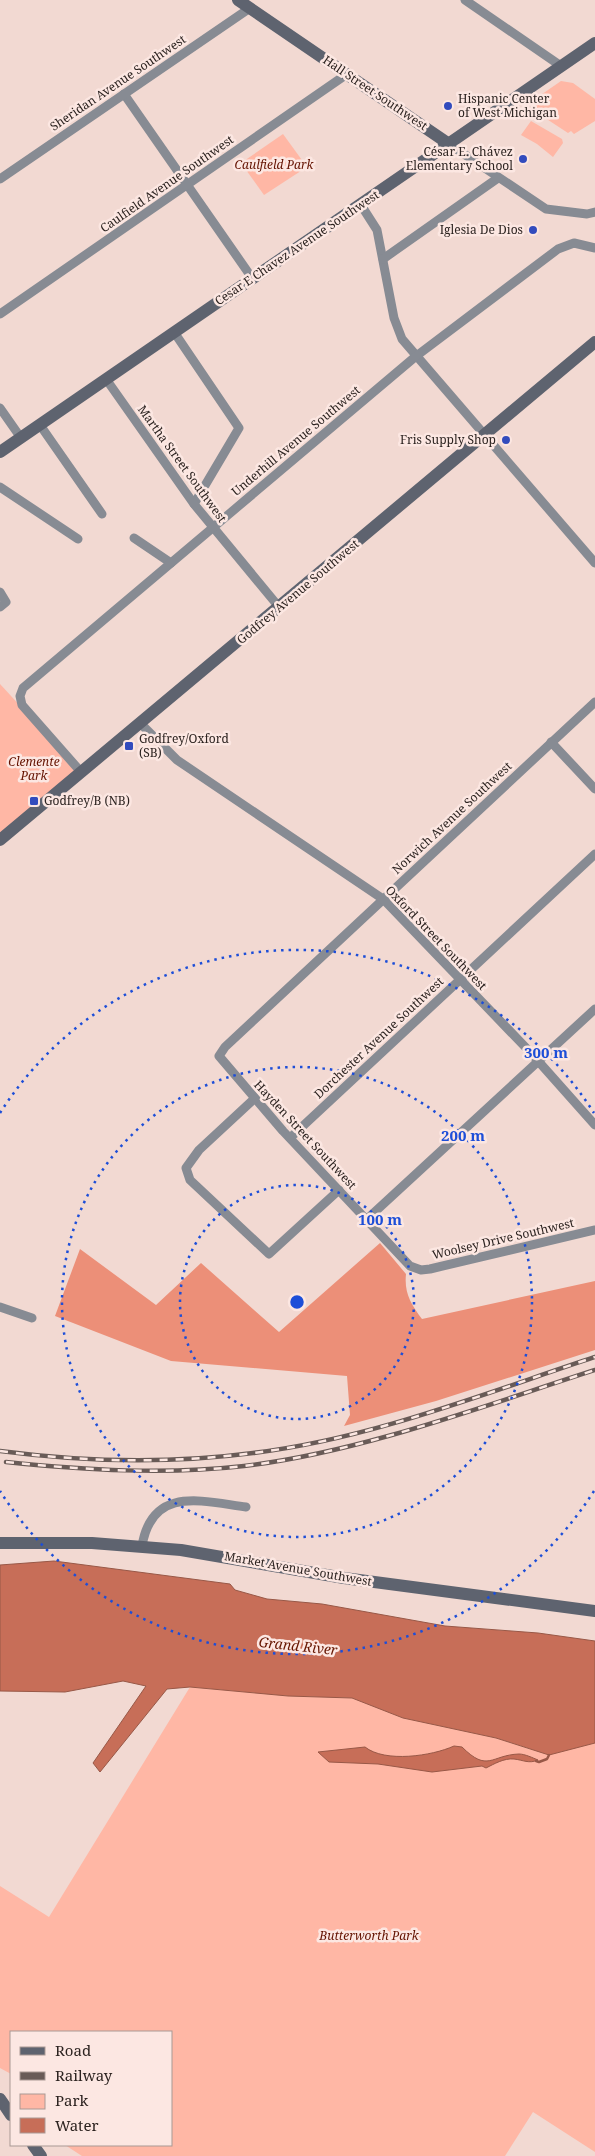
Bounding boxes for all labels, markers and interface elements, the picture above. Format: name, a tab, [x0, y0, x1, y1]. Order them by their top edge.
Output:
street label: Sheridan Avenue Southwest	[46, 31, 189, 134]
street label: Hall Street Southwest	[320, 51, 431, 134]
place label: Hispanic Center of West Michigan	[458, 90, 557, 121]
marker: Hispanic Center of West Michigan	[442, 100, 454, 112]
street label: Caulfield Avenue Southwest	[97, 131, 237, 236]
place label: César E. Chávez Elementary School	[406, 143, 513, 174]
marker: César E. Chávez Elementary School	[517, 153, 529, 165]
park label: Caulfield Park	[235, 156, 315, 173]
street label: Cesar E Chavez Avenue Southwest	[211, 186, 382, 309]
place label: Iglesia De Dios	[440, 221, 523, 238]
marker: Iglesia De Dios	[527, 224, 539, 236]
street label: Underhill Avenue Southwest	[228, 382, 364, 500]
street label: Martha Street Southwest	[134, 402, 231, 526]
place label: Fris Supply Shop	[400, 431, 496, 448]
marker: Fris Supply Shop	[500, 434, 512, 446]
street label: Godfrey Avenue Southwest	[233, 535, 362, 648]
place label: Godfrey/Oxford (SB)	[139, 730, 229, 761]
marker: Godfrey/Oxford (SB)	[123, 740, 135, 752]
park label: Clemente Park	[8, 753, 60, 784]
street label: Norwich Avenue Southwest	[388, 758, 515, 878]
place label: Godfrey/B (NB)	[44, 792, 130, 809]
marker: Godfrey/B (NB)	[28, 795, 40, 807]
street label: Oxford Street Southwest	[382, 882, 491, 994]
street label: Dorchester Avenue Southwest	[310, 973, 447, 1102]
text: 300 m	[524, 1042, 568, 1062]
street label: Hayden Street Southwest	[250, 1076, 360, 1193]
text: 200 m	[441, 1125, 485, 1145]
text: 100 m	[358, 1209, 402, 1229]
street label: Woolsey Drive Southwest	[430, 1214, 576, 1263]
centre of rings	[288, 1293, 306, 1311]
street label: Market Avenue Southwest	[223, 1547, 373, 1590]
water label: Grand River	[258, 1632, 339, 1659]
park label: Butterworth Park	[318, 1927, 420, 1944]
legend	[10, 2031, 172, 2146]
text: Road	[55, 2040, 91, 2060]
text: Railway	[55, 2065, 113, 2085]
text: Park	[55, 2090, 89, 2110]
text: Water	[55, 2115, 98, 2135]

